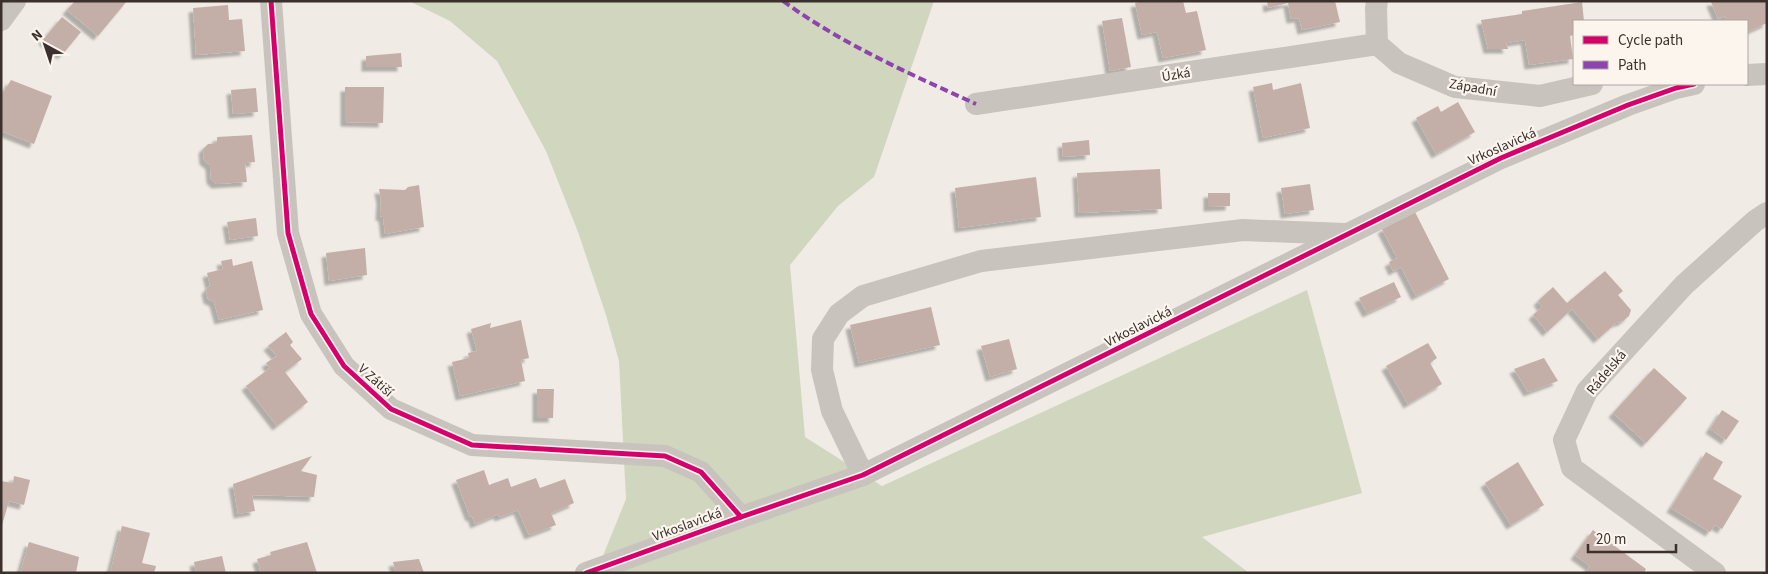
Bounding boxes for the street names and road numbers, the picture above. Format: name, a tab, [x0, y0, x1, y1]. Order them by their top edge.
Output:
street label: Úzká	[1160, 63, 1192, 87]
street label: Západní	[1448, 74, 1499, 102]
street label: Vrkoslavická	[1465, 123, 1540, 171]
street label: Vrkoslavická	[1102, 301, 1175, 352]
street label: Rádelská	[1582, 346, 1631, 399]
street label: V Zátiší	[353, 359, 398, 402]
street label: Vrkoslavická	[650, 503, 725, 547]

